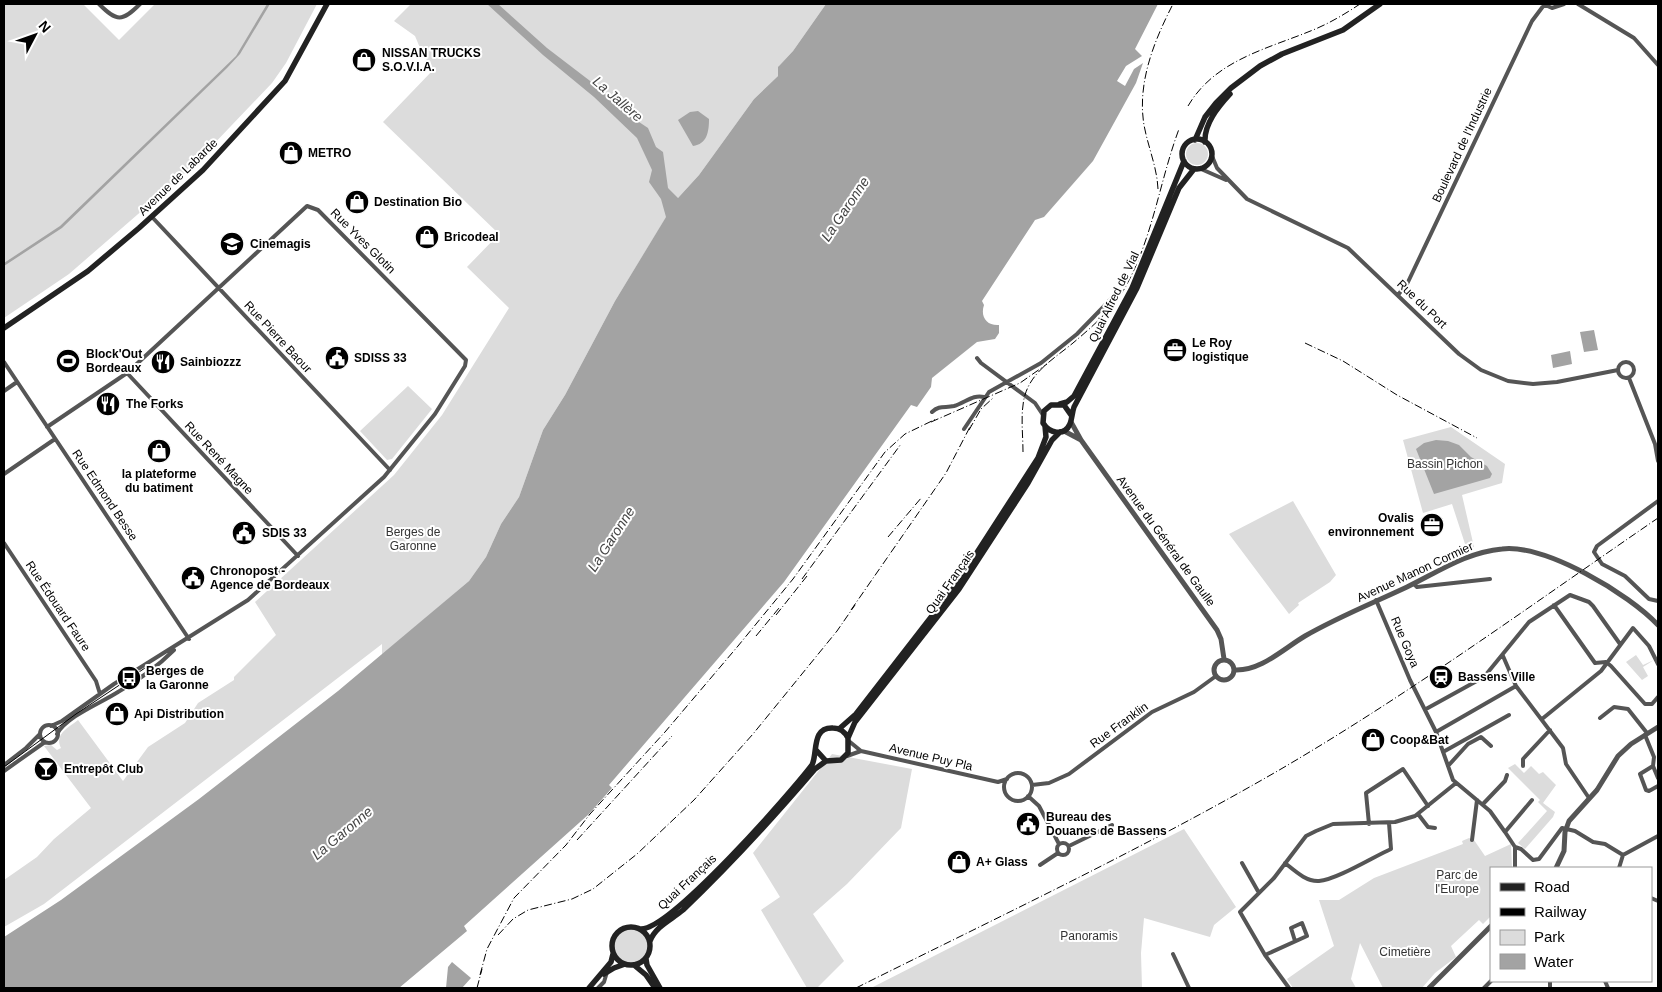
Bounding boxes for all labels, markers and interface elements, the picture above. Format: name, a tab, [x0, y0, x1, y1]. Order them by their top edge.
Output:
north arrow	[10, 10, 60, 60]
text: N	[35, 17, 54, 36]
place label: NISSAN TRUCKS S.O.V.I.A.	[382, 46, 481, 74]
shop icon: NISSAN TRUCKS S.O.V.I.A.	[351, 47, 377, 73]
water label: La Jallère	[590, 73, 646, 125]
street label: Boulevard de l'Industrie	[1429, 85, 1495, 205]
street label: Avenue de Labarde	[136, 135, 221, 218]
shop icon: METRO	[278, 140, 304, 166]
place label: METRO	[308, 146, 351, 160]
water label: La Garonne	[818, 174, 872, 244]
shop icon: Destination Bio	[344, 189, 370, 215]
place label: Destination Bio	[374, 195, 462, 209]
street label: Rue Yves Glotin	[328, 206, 398, 276]
shop icon: Bricodeal	[414, 224, 440, 250]
place label: Bricodeal	[444, 230, 499, 244]
school or university icon: Cinemagis	[219, 231, 245, 257]
place label: Cinemagis	[250, 237, 311, 251]
street label: Quai Alfred de Vial	[1086, 249, 1142, 345]
street label: Rue du Port	[1394, 277, 1450, 332]
street label: Rue Pierre Baour	[241, 298, 315, 376]
place label: Le Roy logistique	[1192, 336, 1249, 364]
office icon: Le Roy logistique	[1162, 337, 1188, 363]
public building icon: SDISS 33	[324, 345, 350, 371]
place label: Block'Out Bordeaux	[86, 347, 142, 375]
sports icon: Block'Out Bordeaux	[55, 348, 81, 374]
restaurant icon: Sainbiozzz	[150, 349, 176, 375]
place label: SDISS 33	[354, 351, 407, 365]
place label: Sainbiozzz	[180, 355, 241, 369]
restaurant icon: The Forks	[95, 391, 121, 417]
place label: The Forks	[126, 397, 184, 411]
street label: Rue René Magne	[182, 419, 256, 497]
shop icon: la plateforme du batiment	[146, 438, 172, 464]
street label: Rue Edmond Besse	[69, 447, 141, 543]
park label: Bassin Pichon	[1407, 457, 1483, 471]
place label: la plateforme du batiment	[122, 467, 197, 495]
street label: Avenue du Général de Gaulle	[1114, 473, 1218, 609]
water label: La Garonne	[584, 503, 638, 574]
place label: Ovalis environnement	[1328, 511, 1414, 539]
office icon: Ovalis environnement	[1419, 512, 1445, 538]
public building icon: SDIS 33	[231, 520, 257, 546]
park label: Berges de Garonne	[386, 525, 441, 553]
place label: SDIS 33	[262, 526, 307, 540]
street label: Avenue Manon Cormier	[1355, 539, 1475, 605]
street label: Quai Français	[923, 547, 977, 617]
street label: Rue Édouard Faure	[23, 558, 94, 654]
place label: Chronopost - Agence de Bordeaux	[210, 564, 330, 592]
public building icon: Chronopost - Agence de Bordeaux	[180, 565, 206, 591]
street label: Rue Goya	[1388, 614, 1422, 670]
place label: Berges de la Garonne	[146, 664, 209, 692]
station icon: Bassens Ville	[1428, 664, 1454, 690]
bus stop icon: Berges de la Garonne	[116, 665, 142, 691]
place label: Bassens Ville	[1458, 670, 1535, 684]
street label: Rue Franklin	[1087, 699, 1151, 751]
shop icon: Api Distribution	[104, 701, 130, 727]
place label: Api Distribution	[134, 707, 224, 721]
shop icon: Coop&Bat	[1360, 727, 1386, 753]
place label: Coop&Bat	[1390, 733, 1449, 747]
street label: Avenue Puy Pla	[888, 741, 974, 773]
bar icon: Entrepôt Club	[33, 756, 59, 782]
place label: Entrepôt Club	[64, 762, 143, 776]
water label: La Garonne	[309, 803, 376, 863]
place label: Bureau des Douanes de Bassens	[1046, 810, 1167, 838]
public building icon: Bureau des Douanes de Bassens	[1015, 811, 1041, 837]
shop icon: A+ Glass	[946, 849, 972, 875]
street label: Quai Français	[655, 851, 719, 913]
place label: A+ Glass	[976, 855, 1028, 869]
legend	[1490, 867, 1652, 982]
park label: Parc de l'Europe	[1435, 868, 1479, 896]
text: Road	[1534, 878, 1570, 895]
text: Railway	[1534, 903, 1587, 920]
text: Park	[1534, 928, 1565, 945]
park label: Panoramis	[1060, 929, 1118, 943]
park label: Cimetière	[1379, 945, 1431, 959]
text: Water	[1534, 953, 1573, 970]

